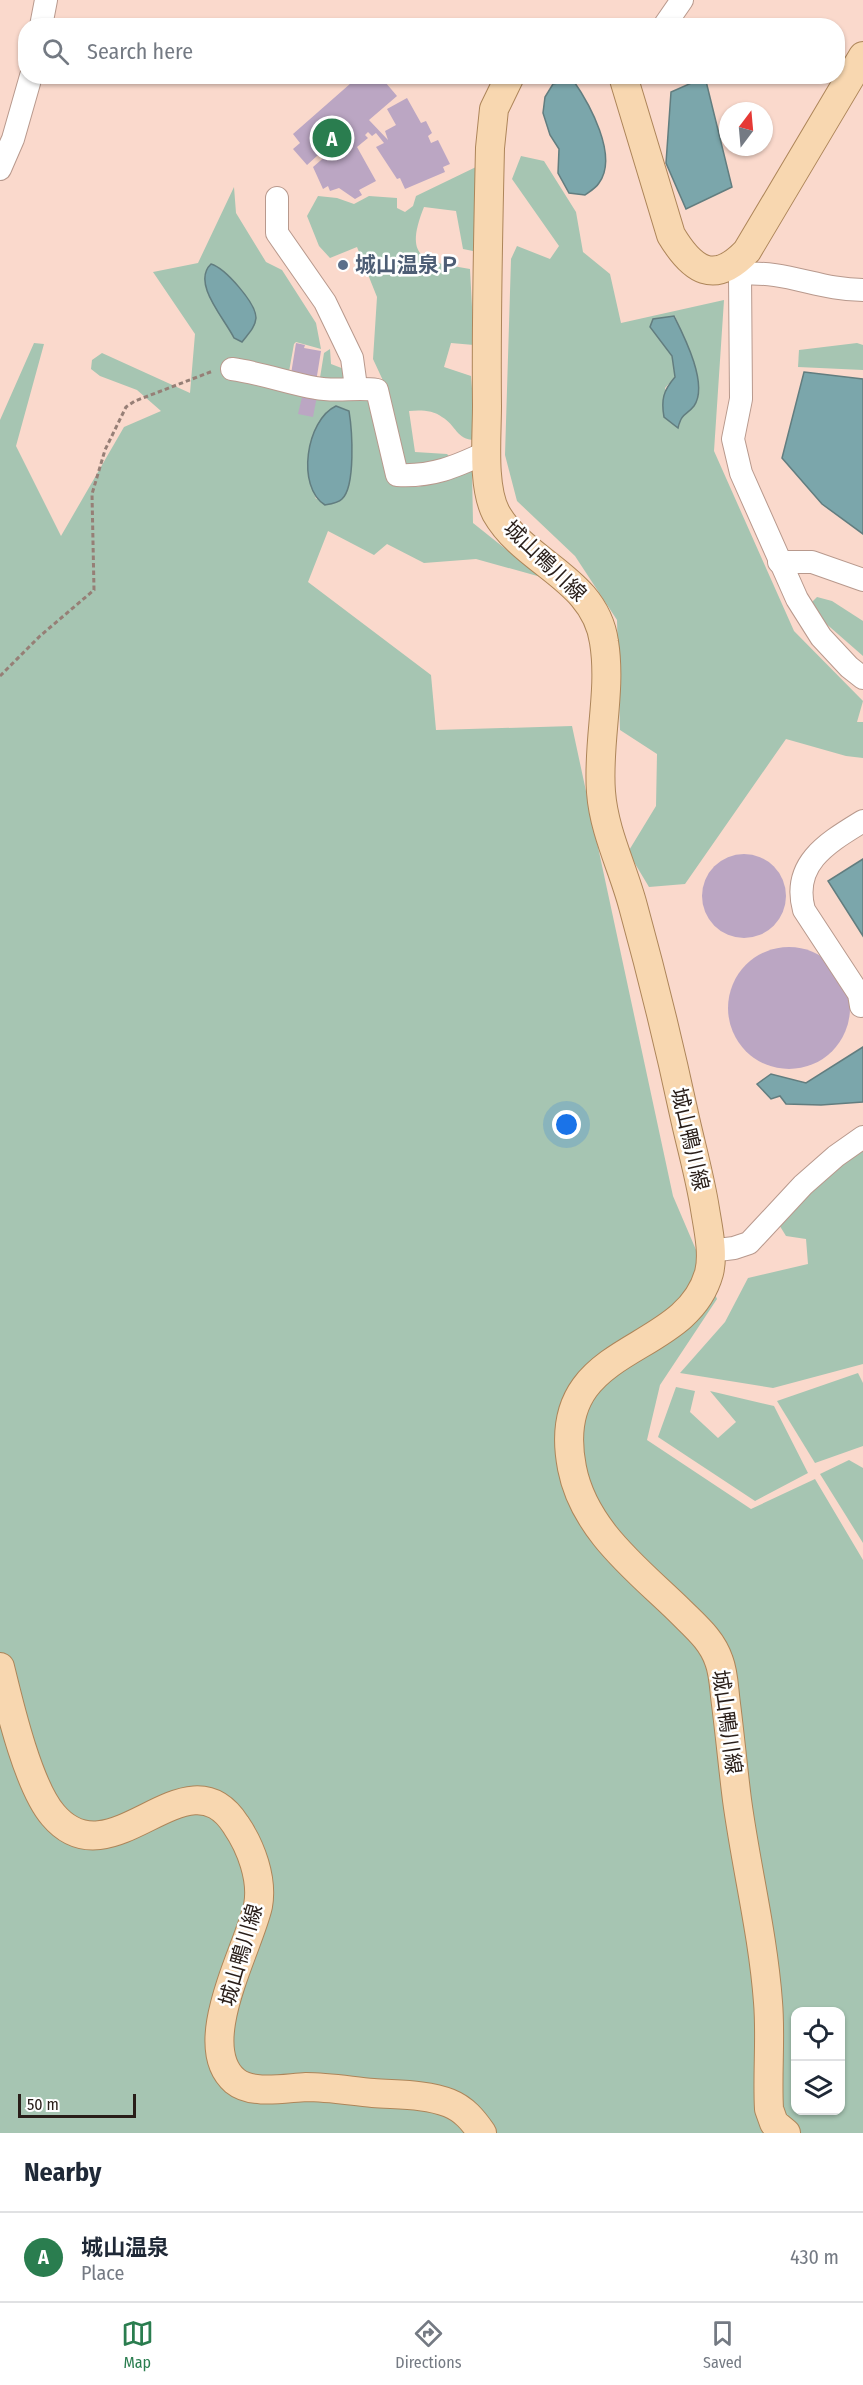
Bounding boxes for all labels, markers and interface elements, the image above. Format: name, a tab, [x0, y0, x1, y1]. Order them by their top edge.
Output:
search box	[18, 18, 845, 84]
icon: search	[39, 35, 72, 68]
text: Search here	[87, 38, 193, 65]
north arrow	[719, 102, 773, 156]
pin: A	[312, 116, 352, 160]
place label: 城山温泉Ｐ	[355, 252, 460, 278]
marker: 城山温泉Ｐ	[336, 258, 350, 272]
street label: 城山鴨川線	[498, 515, 592, 607]
street label: 城山鴨川線	[666, 1085, 714, 1193]
your location	[552, 1110, 581, 1139]
street label: 城山鴨川線	[707, 1668, 747, 1776]
street label: 城山鴨川線	[214, 1901, 268, 2009]
map controls	[791, 2007, 845, 2115]
button: locate	[791, 2007, 845, 2061]
button: layers	[791, 2061, 845, 2115]
scale bar	[18, 2091, 136, 2118]
text: 50 m	[27, 2095, 59, 2114]
text: Nearby	[24, 2157, 101, 2188]
text: 城山温泉	[81, 2234, 169, 2261]
text: A	[38, 2245, 49, 2269]
text: 430 m	[790, 2245, 839, 2269]
text: Place	[81, 2261, 124, 2285]
tab: Map	[121, 2317, 154, 2372]
tab: Directions	[395, 2317, 462, 2372]
tab: Saved	[703, 2317, 742, 2372]

